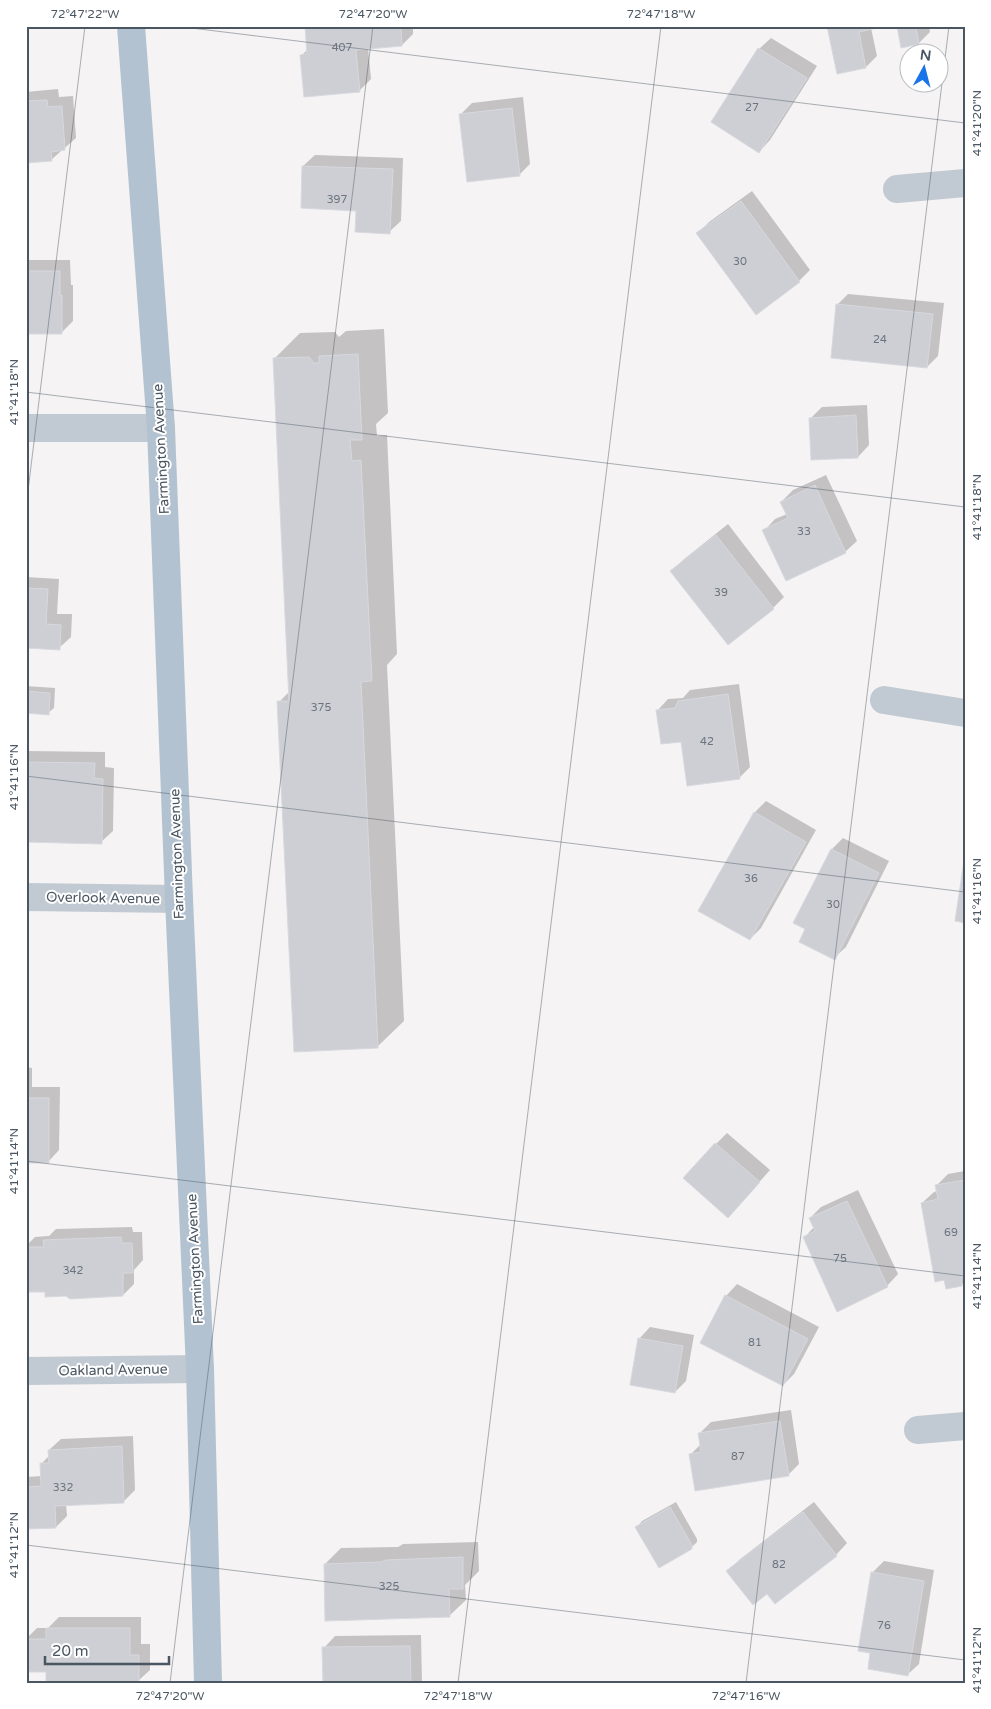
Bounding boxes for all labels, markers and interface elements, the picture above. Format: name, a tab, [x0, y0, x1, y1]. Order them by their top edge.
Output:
text: 72°47'22"W	[50, 7, 120, 21]
text: 72°47'20"W	[338, 7, 408, 21]
text: 72°47'18"W	[626, 7, 696, 21]
house number: 407	[332, 41, 352, 54]
north arrow	[898, 42, 948, 92]
text: N	[919, 46, 932, 65]
text: 41°41'20"N	[970, 90, 984, 156]
house number: 27	[745, 101, 759, 114]
house number: 397	[327, 193, 347, 206]
house number: 30	[733, 255, 747, 268]
house number: 24	[873, 333, 887, 346]
text: 41°41'18"N	[7, 359, 21, 425]
street label: Farmington Avenue	[149, 383, 173, 515]
text: 41°41'18"N	[970, 474, 984, 540]
house number: 33	[797, 525, 811, 538]
house number: 39	[714, 586, 728, 599]
house number: 375	[311, 701, 331, 714]
house number: 42	[700, 735, 714, 748]
text: 41°41'16"N	[7, 744, 21, 810]
street label: Farmington Avenue	[166, 788, 188, 919]
text: 41°41'16"N	[970, 858, 984, 924]
house number: 36	[744, 872, 758, 885]
street label: Overlook Avenue	[46, 889, 160, 907]
house number: 30	[826, 898, 840, 911]
text: 41°41'14"N	[7, 1128, 21, 1194]
street label: Farmington Avenue	[183, 1193, 207, 1325]
house number: 69	[944, 1226, 958, 1239]
text: 41°41'14"N	[970, 1243, 984, 1309]
house number: 75	[833, 1252, 847, 1265]
house number: 342	[63, 1264, 83, 1277]
house number: 81	[748, 1336, 762, 1349]
street label: Oakland Avenue	[58, 1361, 168, 1379]
house number: 87	[731, 1450, 745, 1463]
house number: 332	[53, 1481, 73, 1494]
text: 41°41'12"N	[7, 1512, 21, 1578]
house number: 82	[772, 1558, 786, 1571]
house number: 325	[379, 1580, 399, 1593]
house number: 76	[877, 1619, 891, 1632]
text: 41°41'12"N	[970, 1627, 984, 1693]
scale bar	[45, 1634, 169, 1666]
text: 20 m	[52, 1642, 89, 1660]
text: 72°47'20"W	[135, 1689, 205, 1703]
text: 72°47'18"W	[423, 1689, 493, 1703]
text: 72°47'16"W	[711, 1689, 781, 1703]

